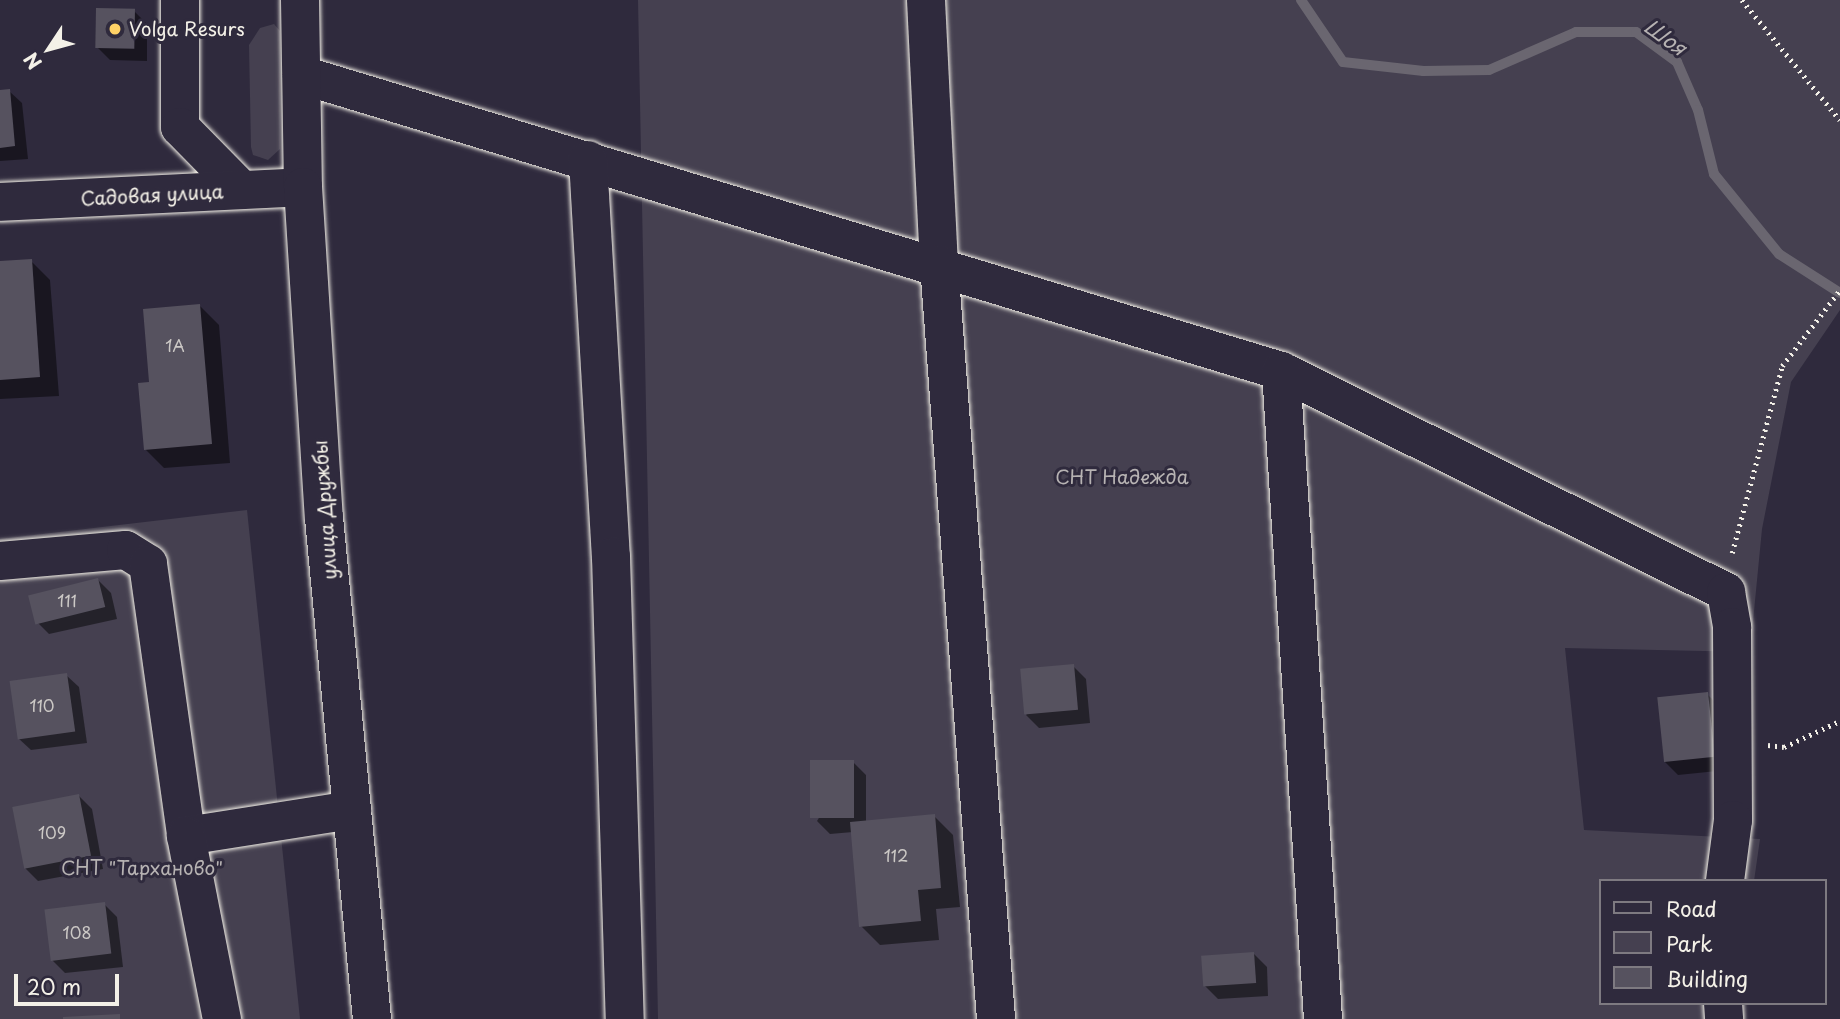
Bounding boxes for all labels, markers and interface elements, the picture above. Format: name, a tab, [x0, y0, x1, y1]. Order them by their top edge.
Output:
water label: Шоя	[1640, 12, 1692, 60]
north arrow	[14, 14, 84, 84]
place label: Volga Resurs	[129, 18, 244, 40]
marker: Volga Resurs	[107, 21, 123, 37]
text: N	[16, 47, 48, 76]
street label: Садовая улица	[80, 180, 224, 210]
house number: 1А	[165, 335, 185, 355]
street label: улица Дружбы	[309, 439, 341, 581]
park label: СНТ Надежда	[1055, 466, 1189, 488]
house number: 111	[57, 590, 77, 610]
house number: 110	[29, 695, 55, 715]
house number: 109	[38, 822, 66, 842]
house number: 112	[884, 845, 908, 865]
park label: СНТ "Тарханово"	[61, 857, 223, 879]
legend	[1598, 879, 1826, 1005]
text: Road	[1666, 892, 1717, 924]
house number: 108	[63, 922, 91, 942]
text: Park	[1666, 927, 1713, 959]
scale bar	[18, 960, 122, 1004]
text: Building	[1666, 962, 1748, 994]
text: 20 m	[27, 970, 81, 1002]

